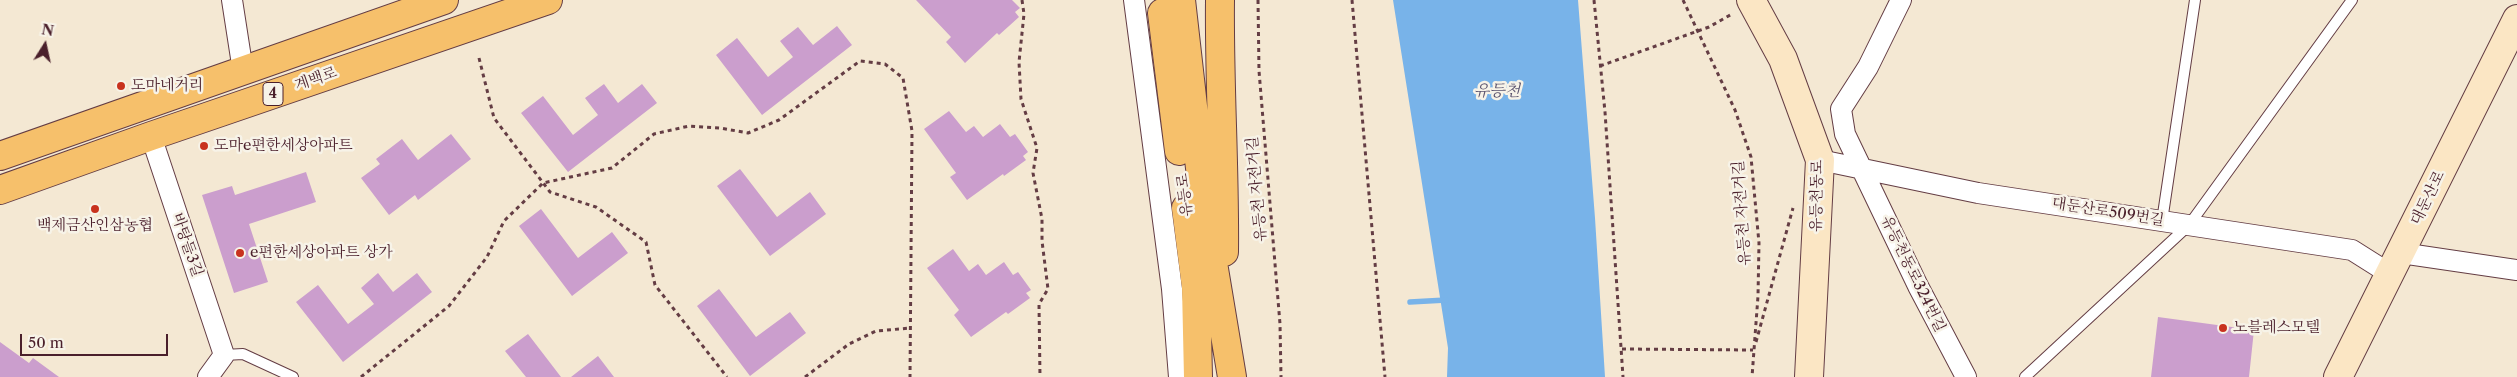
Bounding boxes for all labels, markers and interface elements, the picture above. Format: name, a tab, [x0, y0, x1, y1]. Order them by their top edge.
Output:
north arrow	[20, 20, 70, 70]
text: N	[40, 20, 55, 40]
street label: 계백로	[293, 63, 339, 95]
place label: 도마네거리	[131, 77, 203, 95]
marker: 도마네거리	[115, 80, 127, 92]
water label: 유등천	[1474, 81, 1520, 101]
road number: 4	[263, 82, 283, 106]
street label: 유등천 자전거길	[1243, 136, 1271, 242]
place label: 도마e편한세상아파트	[214, 137, 353, 155]
marker: 도마e편한세상아파트	[198, 140, 210, 152]
street label: 유등천 자전거길	[1729, 160, 1755, 266]
street label: 유등천동로	[1807, 160, 1827, 232]
street label: 대둔산로	[2407, 168, 2449, 228]
street label: 유등로	[1173, 172, 1197, 218]
street label: 대둔산로509번길	[2051, 194, 2165, 230]
marker: 백제금산인삼농협	[89, 203, 101, 215]
street label: 바탕들3길	[168, 211, 206, 279]
street label: 유등천동로324번길	[1877, 213, 1949, 335]
place label: 백제금산인삼농협	[37, 217, 153, 235]
place label: e편한세상아파트 상가	[250, 244, 393, 262]
marker: e편한세상아파트 상가	[234, 247, 246, 259]
place label: 노블레스모텔	[2233, 319, 2320, 337]
marker: 노블레스모텔	[2217, 322, 2229, 334]
scale bar	[22, 324, 170, 356]
text: 50 m	[28, 333, 64, 352]

